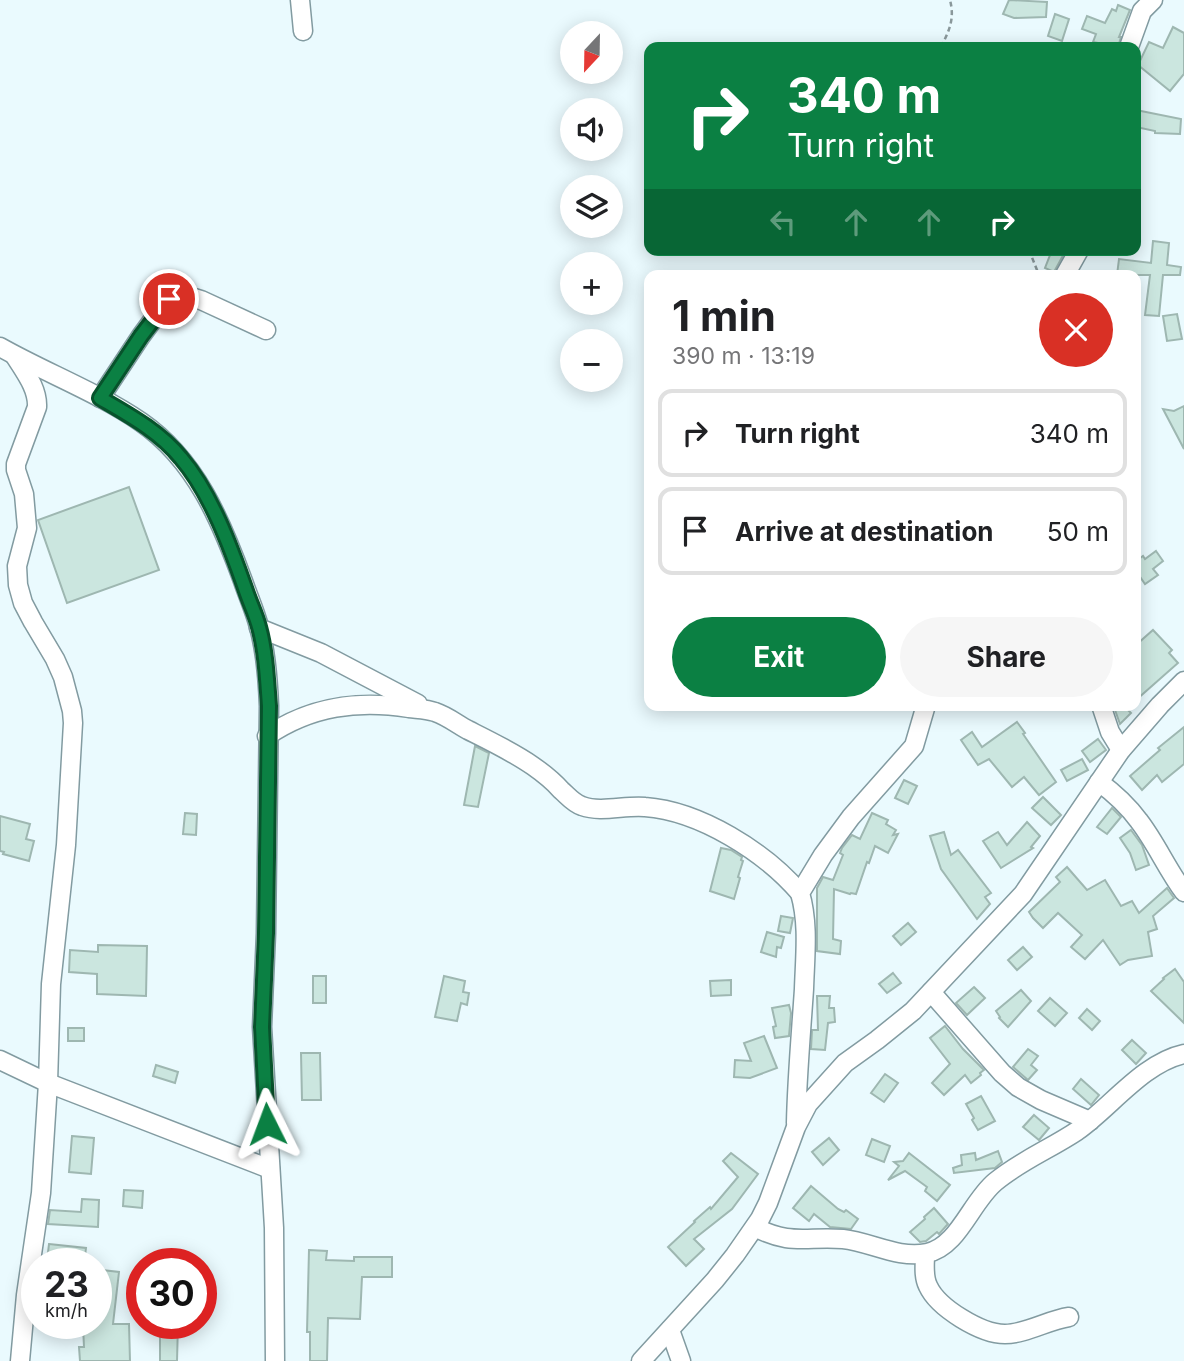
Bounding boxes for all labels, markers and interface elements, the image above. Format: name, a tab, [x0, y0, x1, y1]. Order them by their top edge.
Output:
north arrow	[560, 21, 623, 84]
map controls	[560, 21, 623, 392]
text: 340 m	[787, 66, 941, 125]
icon: right	[672, 70, 763, 161]
button: sound	[560, 98, 623, 161]
text: Turn right	[787, 126, 934, 165]
button: layers	[560, 175, 623, 238]
icon: left	[764, 203, 802, 241]
icon: ahead	[837, 203, 875, 241]
icon: ahead	[910, 203, 948, 241]
icon: right	[983, 203, 1021, 241]
button: +	[560, 252, 623, 315]
pin	[139, 269, 199, 329]
icon: arrive	[150, 280, 188, 318]
text: 1 min	[672, 290, 776, 341]
button: close	[1039, 293, 1113, 367]
button: −	[560, 329, 623, 392]
text: 390 m · 13:19	[672, 342, 815, 370]
icon: right	[676, 414, 714, 452]
text: Turn right	[735, 418, 860, 449]
text: 340 m	[1030, 418, 1109, 449]
icon: arrive	[676, 512, 714, 550]
text: Arrive at destination	[735, 516, 994, 547]
text: 50 m	[1047, 516, 1109, 547]
button: Exit	[672, 617, 886, 697]
button: Share	[900, 617, 1113, 697]
position arrow	[230, 1087, 304, 1161]
speed limit sign: 30	[126, 1248, 217, 1339]
text: 23	[44, 1263, 89, 1305]
text: km/h	[45, 1300, 88, 1321]

